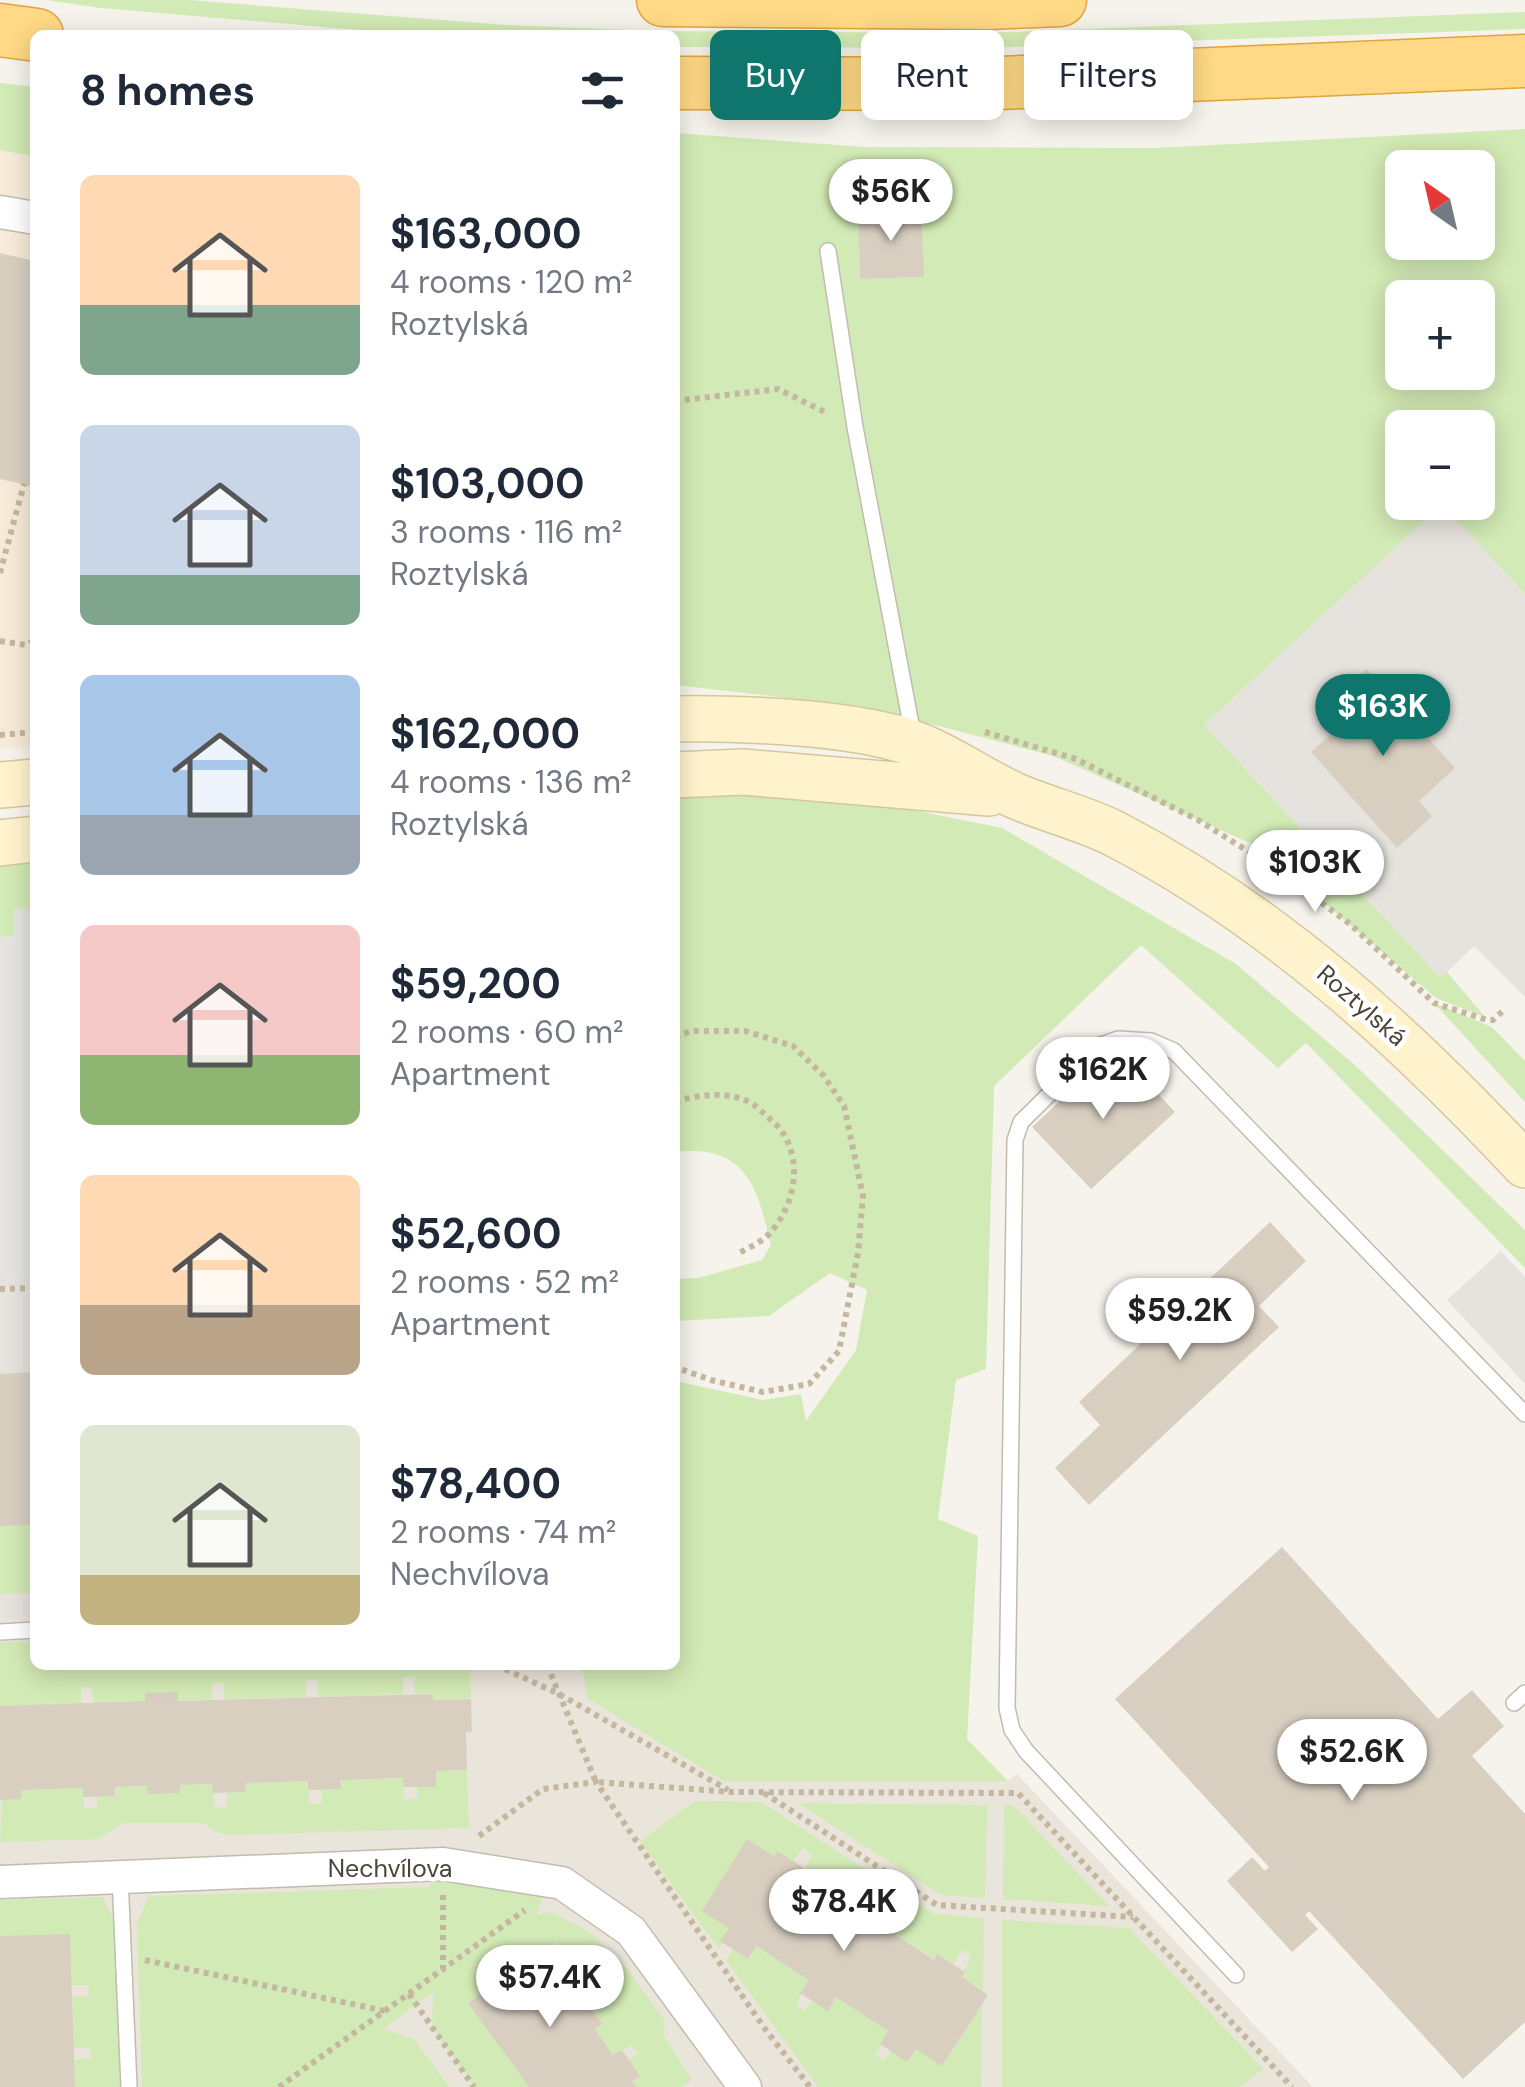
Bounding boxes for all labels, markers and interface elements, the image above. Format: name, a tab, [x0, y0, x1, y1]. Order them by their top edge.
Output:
chip: Buy	[710, 30, 841, 120]
chip: Rent	[861, 30, 1004, 120]
chip: Filters	[1024, 30, 1193, 120]
text: 8 homes	[80, 63, 255, 118]
icon: filters	[575, 63, 630, 118]
north arrow	[1385, 150, 1495, 260]
map controls	[1385, 150, 1495, 520]
pin: $56K	[832, 159, 950, 244]
text: $56K	[851, 170, 931, 212]
text: $163,000	[390, 206, 582, 261]
icon: home	[160, 215, 280, 335]
text: 4 rooms · 120 m²	[390, 261, 633, 303]
button: +	[1385, 280, 1495, 390]
text: Roztylská	[390, 303, 529, 345]
button: −	[1385, 410, 1495, 520]
text: $103,000	[390, 456, 585, 511]
icon: home	[160, 465, 280, 585]
text: 3 rooms · 116 m²	[390, 511, 622, 553]
text: Roztylská	[390, 553, 529, 595]
pin: $163K	[1313, 674, 1453, 759]
text: $163K	[1337, 685, 1429, 727]
text: $162,000	[390, 706, 580, 761]
icon: home	[160, 715, 280, 835]
text: 4 rooms · 136 m²	[390, 761, 632, 803]
text: Roztylská	[390, 803, 529, 845]
pin: $103K	[1245, 830, 1385, 915]
text: $103K	[1268, 841, 1362, 883]
text: $59,200	[390, 956, 561, 1011]
street label: Roztylská	[1310, 957, 1413, 1053]
icon: home	[160, 965, 280, 1085]
text: 2 rooms · 60 m²	[390, 1011, 624, 1053]
pin: $162K	[1033, 1037, 1173, 1122]
text: $162K	[1058, 1048, 1148, 1090]
text: Apartment	[390, 1053, 551, 1095]
text: $52,600	[390, 1206, 562, 1261]
icon: home	[160, 1215, 280, 1335]
text: 2 rooms · 52 m²	[390, 1261, 619, 1303]
pin: $59.2K	[1099, 1278, 1261, 1363]
text: $59.2K	[1127, 1289, 1233, 1331]
text: Apartment	[390, 1303, 551, 1345]
text: $78,400	[390, 1456, 561, 1511]
icon: home	[160, 1465, 280, 1585]
text: 2 rooms · 74 m²	[390, 1511, 616, 1553]
text: Nechvílova	[390, 1553, 549, 1595]
pin: $52.6K	[1271, 1719, 1433, 1804]
text: $52.6K	[1299, 1730, 1405, 1772]
street label: Nechvílova	[328, 1852, 452, 1885]
pin: $78.4K	[763, 1869, 925, 1954]
text: $78.4K	[791, 1880, 897, 1922]
pin: $57.4K	[469, 1945, 631, 2030]
text: $57.4K	[498, 1956, 602, 1998]

